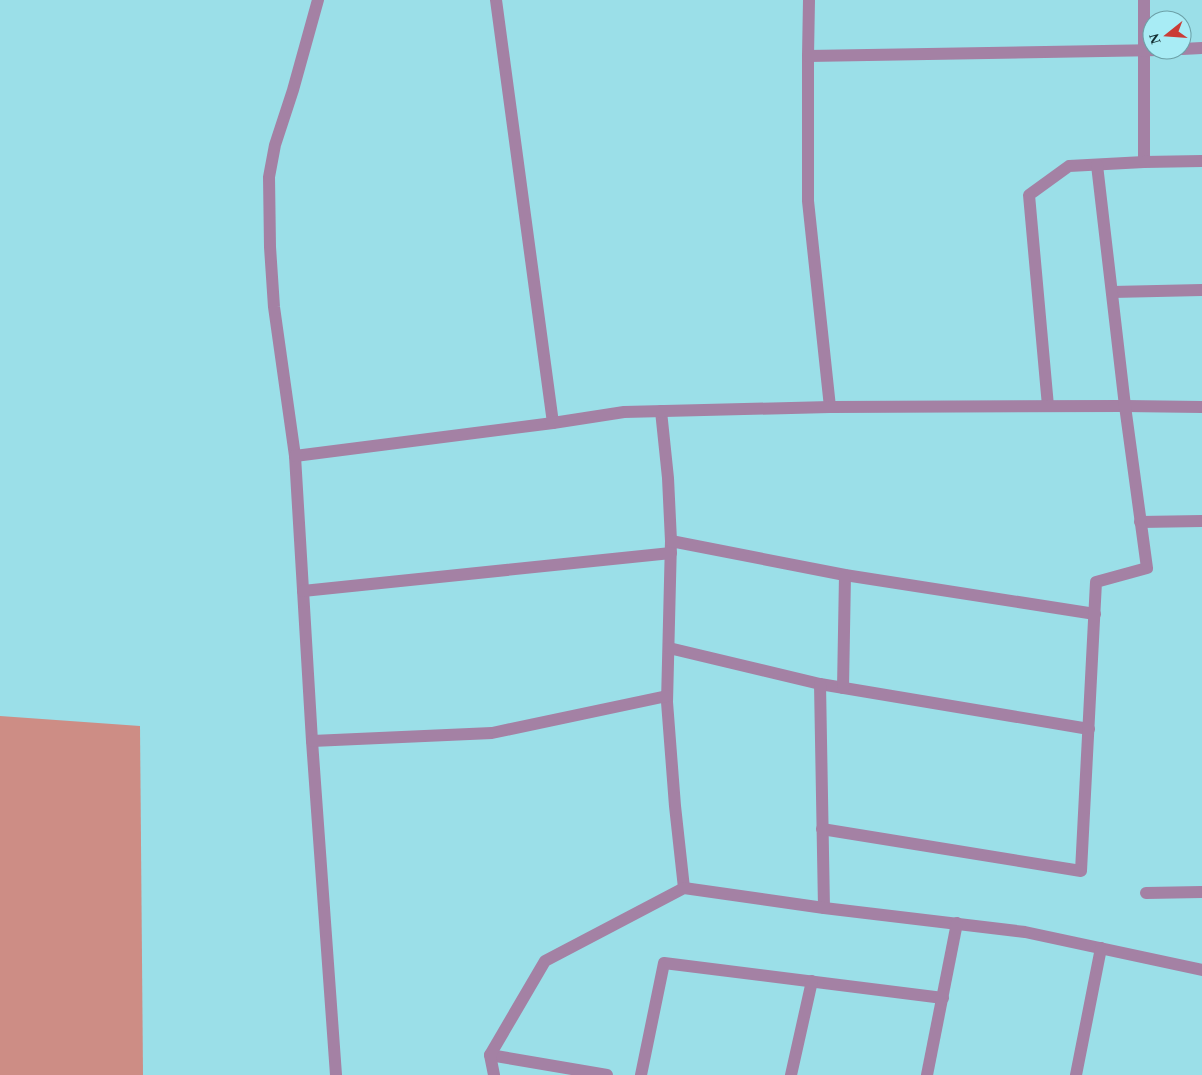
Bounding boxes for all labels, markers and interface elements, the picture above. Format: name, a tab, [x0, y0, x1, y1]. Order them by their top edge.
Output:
north arrow	[1142, 10, 1192, 60]
text: N	[1146, 32, 1164, 46]

